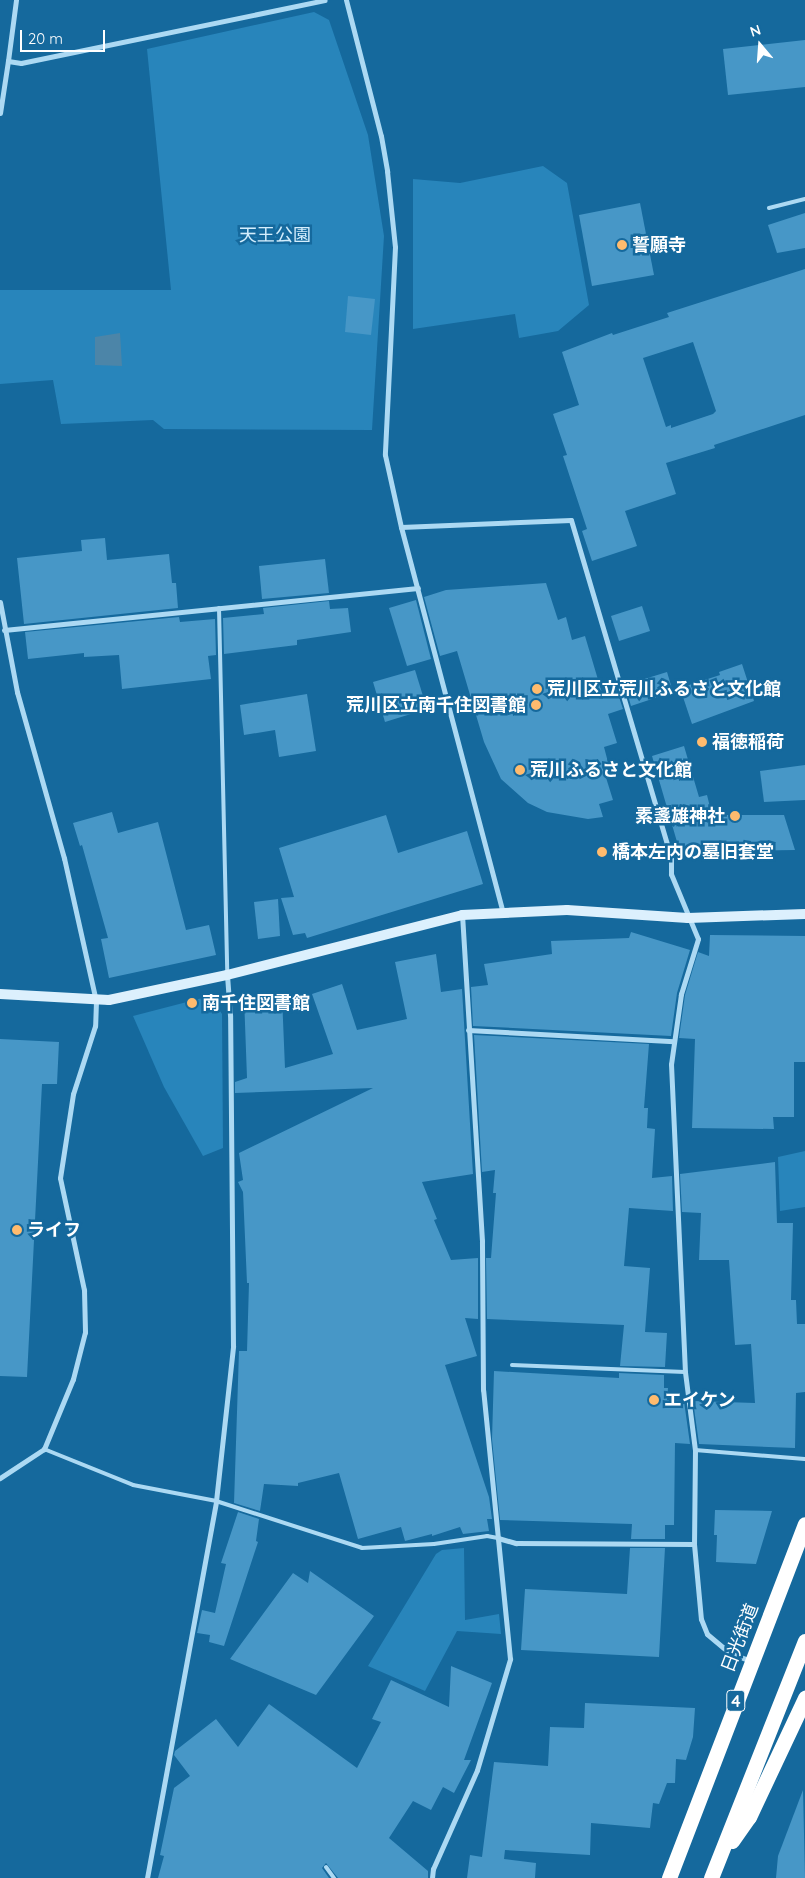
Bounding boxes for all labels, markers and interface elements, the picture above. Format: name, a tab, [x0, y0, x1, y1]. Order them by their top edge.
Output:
scale bar	[22, 20, 108, 52]
north arrow	[735, 20, 785, 70]
text: N	[748, 21, 763, 41]
text: 20 m	[28, 29, 63, 48]
park label: 天王公園	[239, 224, 311, 246]
place label: 誓願寺	[632, 234, 686, 256]
marker: 誓願寺	[616, 239, 628, 251]
place label: 荒川区立荒川ふるさと文化館	[547, 678, 781, 700]
marker: 荒川区立荒川ふるさと文化館	[531, 683, 543, 695]
place label: 荒川区立南千住図書館	[346, 694, 526, 716]
marker: 荒川区立南千住図書館	[530, 699, 542, 711]
place label: 福徳稲荷	[712, 731, 784, 753]
marker: 福徳稲荷	[696, 736, 708, 748]
place label: 荒川ふるさと文化館	[530, 759, 692, 781]
marker: 荒川ふるさと文化館	[514, 764, 526, 776]
place label: 素盞雄神社	[635, 805, 725, 827]
marker: 素盞雄神社	[729, 810, 741, 822]
place label: 橋本左内の墓旧套堂	[612, 841, 774, 863]
marker: 橋本左内の墓旧套堂	[596, 846, 608, 858]
place label: 南千住図書館	[202, 992, 310, 1014]
marker: 南千住図書館	[186, 997, 198, 1009]
place label: ライフ	[27, 1219, 81, 1241]
marker: ライフ	[11, 1224, 23, 1236]
place label: エイケン	[664, 1389, 736, 1411]
marker: エイケン	[648, 1394, 660, 1406]
street label: 日光街道	[717, 1601, 763, 1675]
road number: 4	[726, 1688, 746, 1714]

